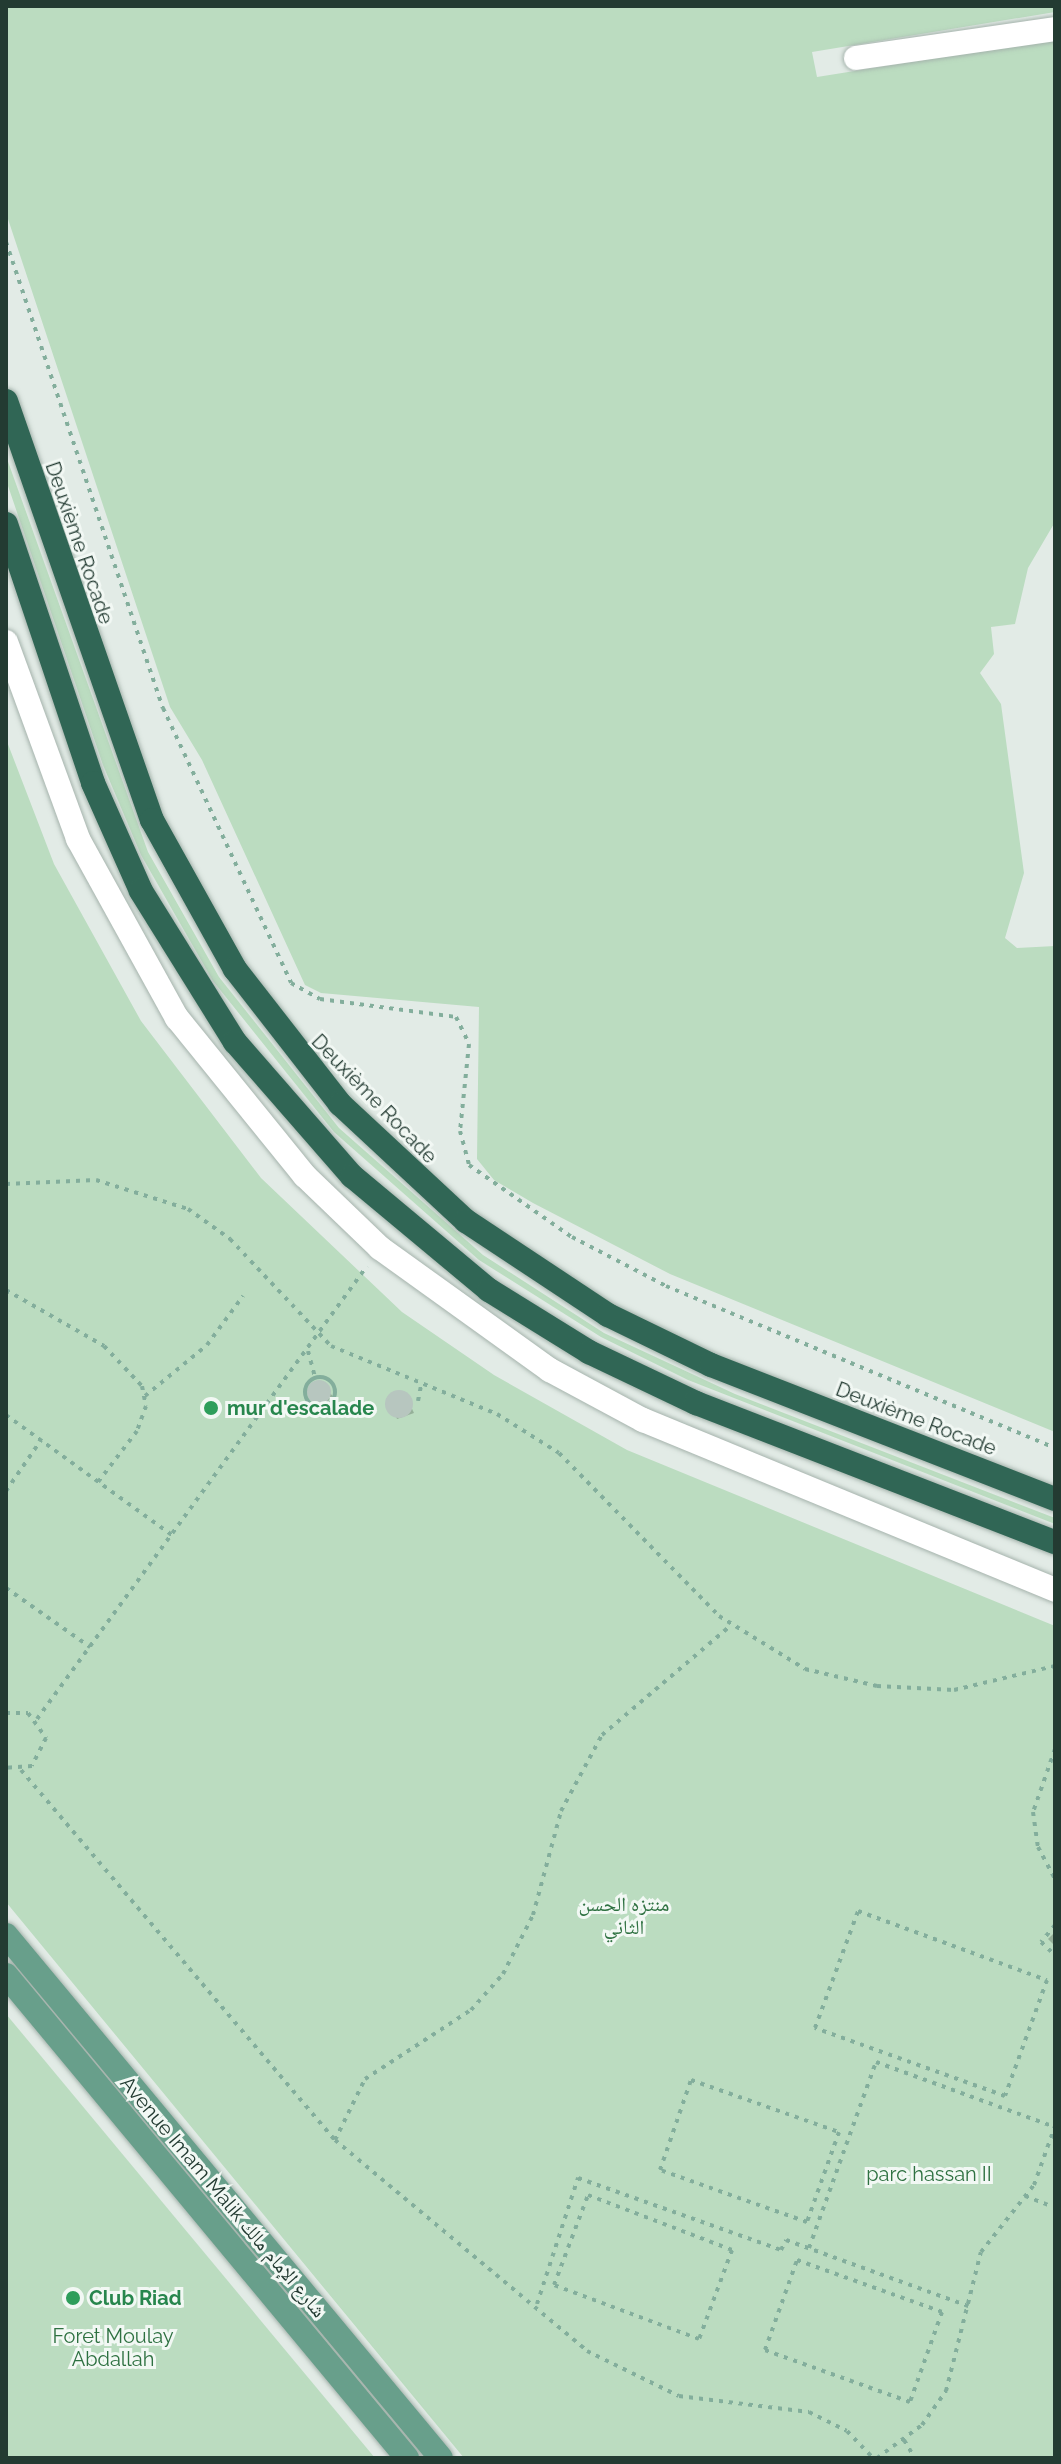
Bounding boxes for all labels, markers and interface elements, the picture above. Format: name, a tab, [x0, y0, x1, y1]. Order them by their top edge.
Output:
street label: Deuxième Rocade	[40, 459, 118, 627]
street label: Deuxième Rocade	[306, 1030, 442, 1168]
street label: Deuxième Rocade	[832, 1377, 1000, 1461]
place label: mur d'escalade	[227, 1396, 375, 1420]
marker: mur d'escalade	[202, 1399, 220, 1417]
park label: منتزه الحسن الثاني	[579, 1893, 669, 1940]
street label: Avenue Imam Malik شارع الإمام مالك	[115, 2072, 331, 2322]
park label: parc hassan II	[866, 2162, 992, 2186]
place label: Club Riad	[89, 2286, 182, 2310]
marker: Club Riad	[64, 2289, 82, 2307]
park label: Foret Moulay Abdallah	[52, 2325, 174, 2372]

